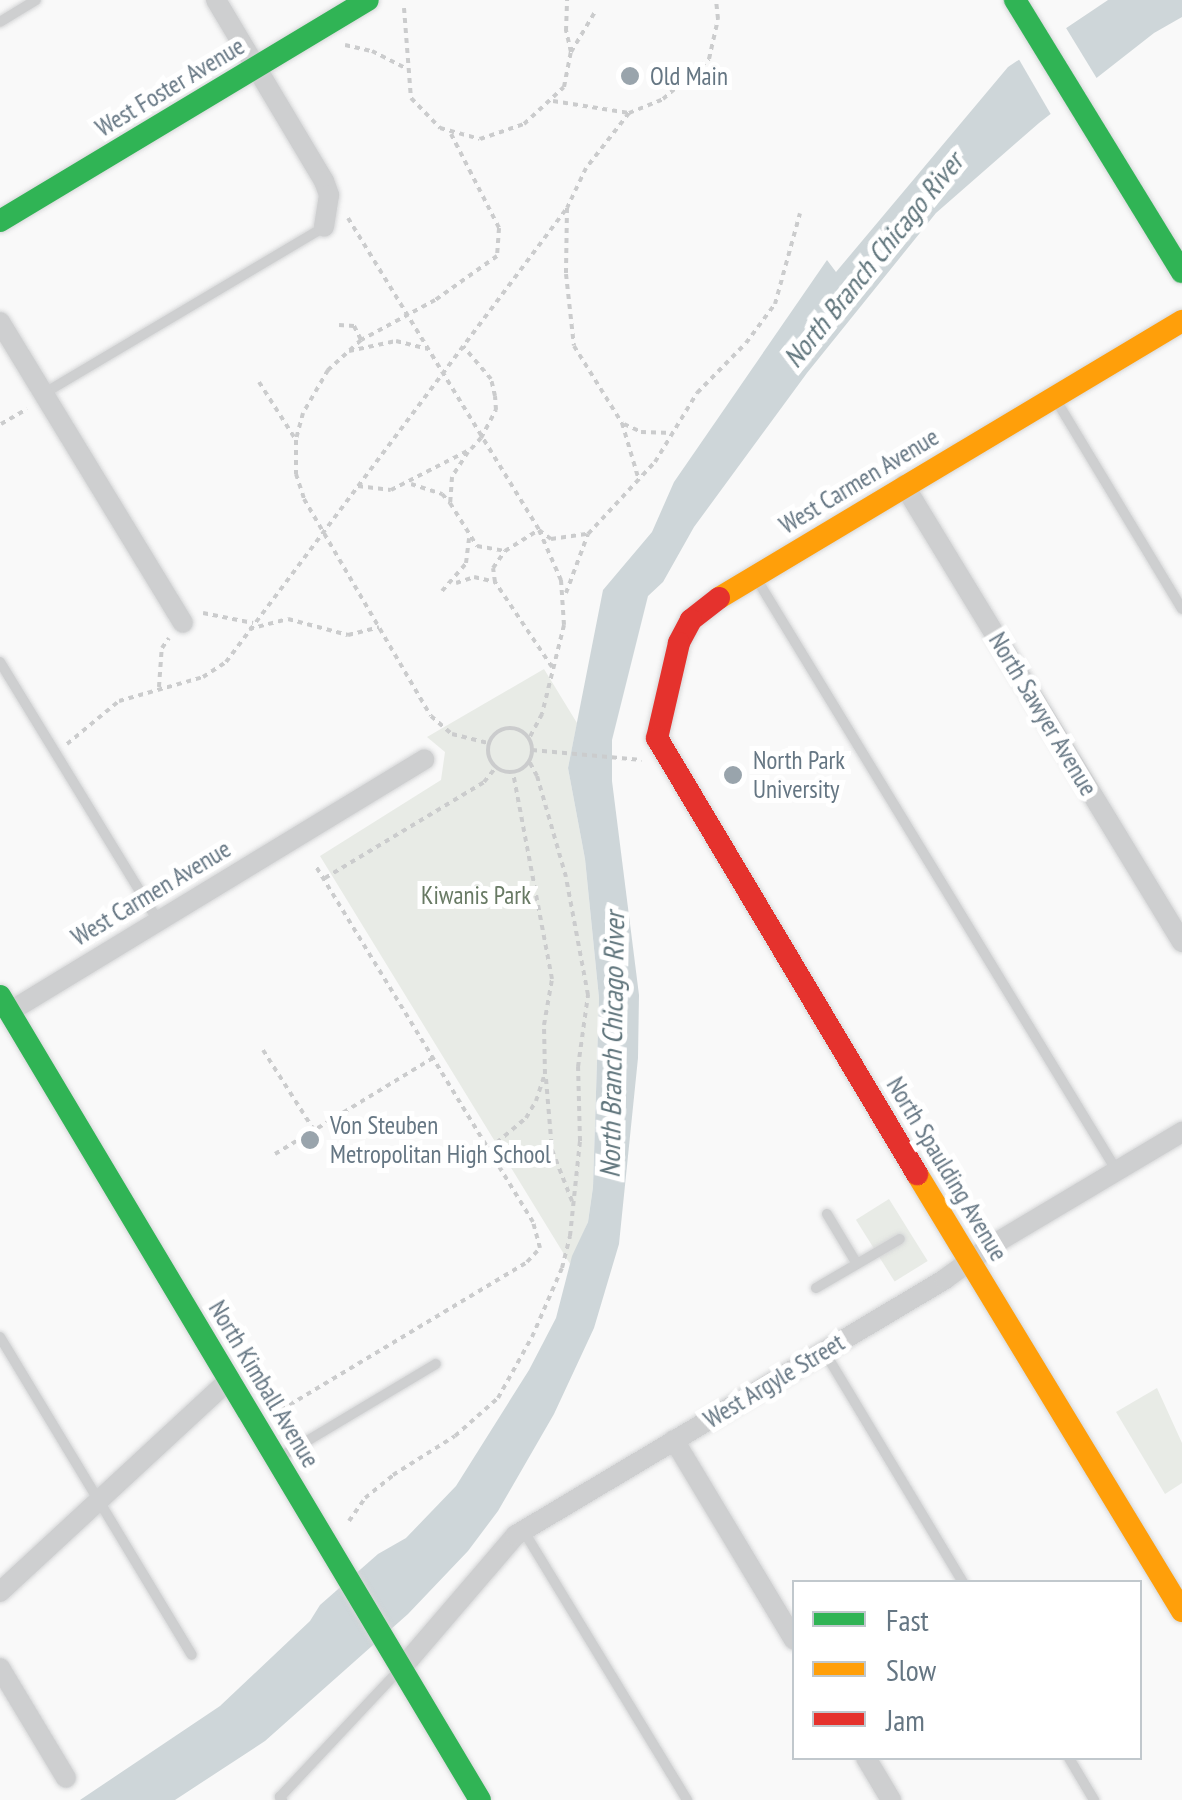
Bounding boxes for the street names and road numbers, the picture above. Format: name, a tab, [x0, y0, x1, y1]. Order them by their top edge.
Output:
street label: West Foster Avenue	[90, 31, 250, 143]
street label: West Carmen Avenue	[774, 422, 944, 540]
street label: North Sawyer Avenue	[982, 627, 1104, 801]
street label: West Carmen Avenue	[66, 834, 236, 952]
street label: North Spaulding Avenue	[880, 1071, 1014, 1267]
street label: North Kimball Avenue	[202, 1295, 326, 1473]
street label: West Argyle Street	[698, 1327, 850, 1435]

